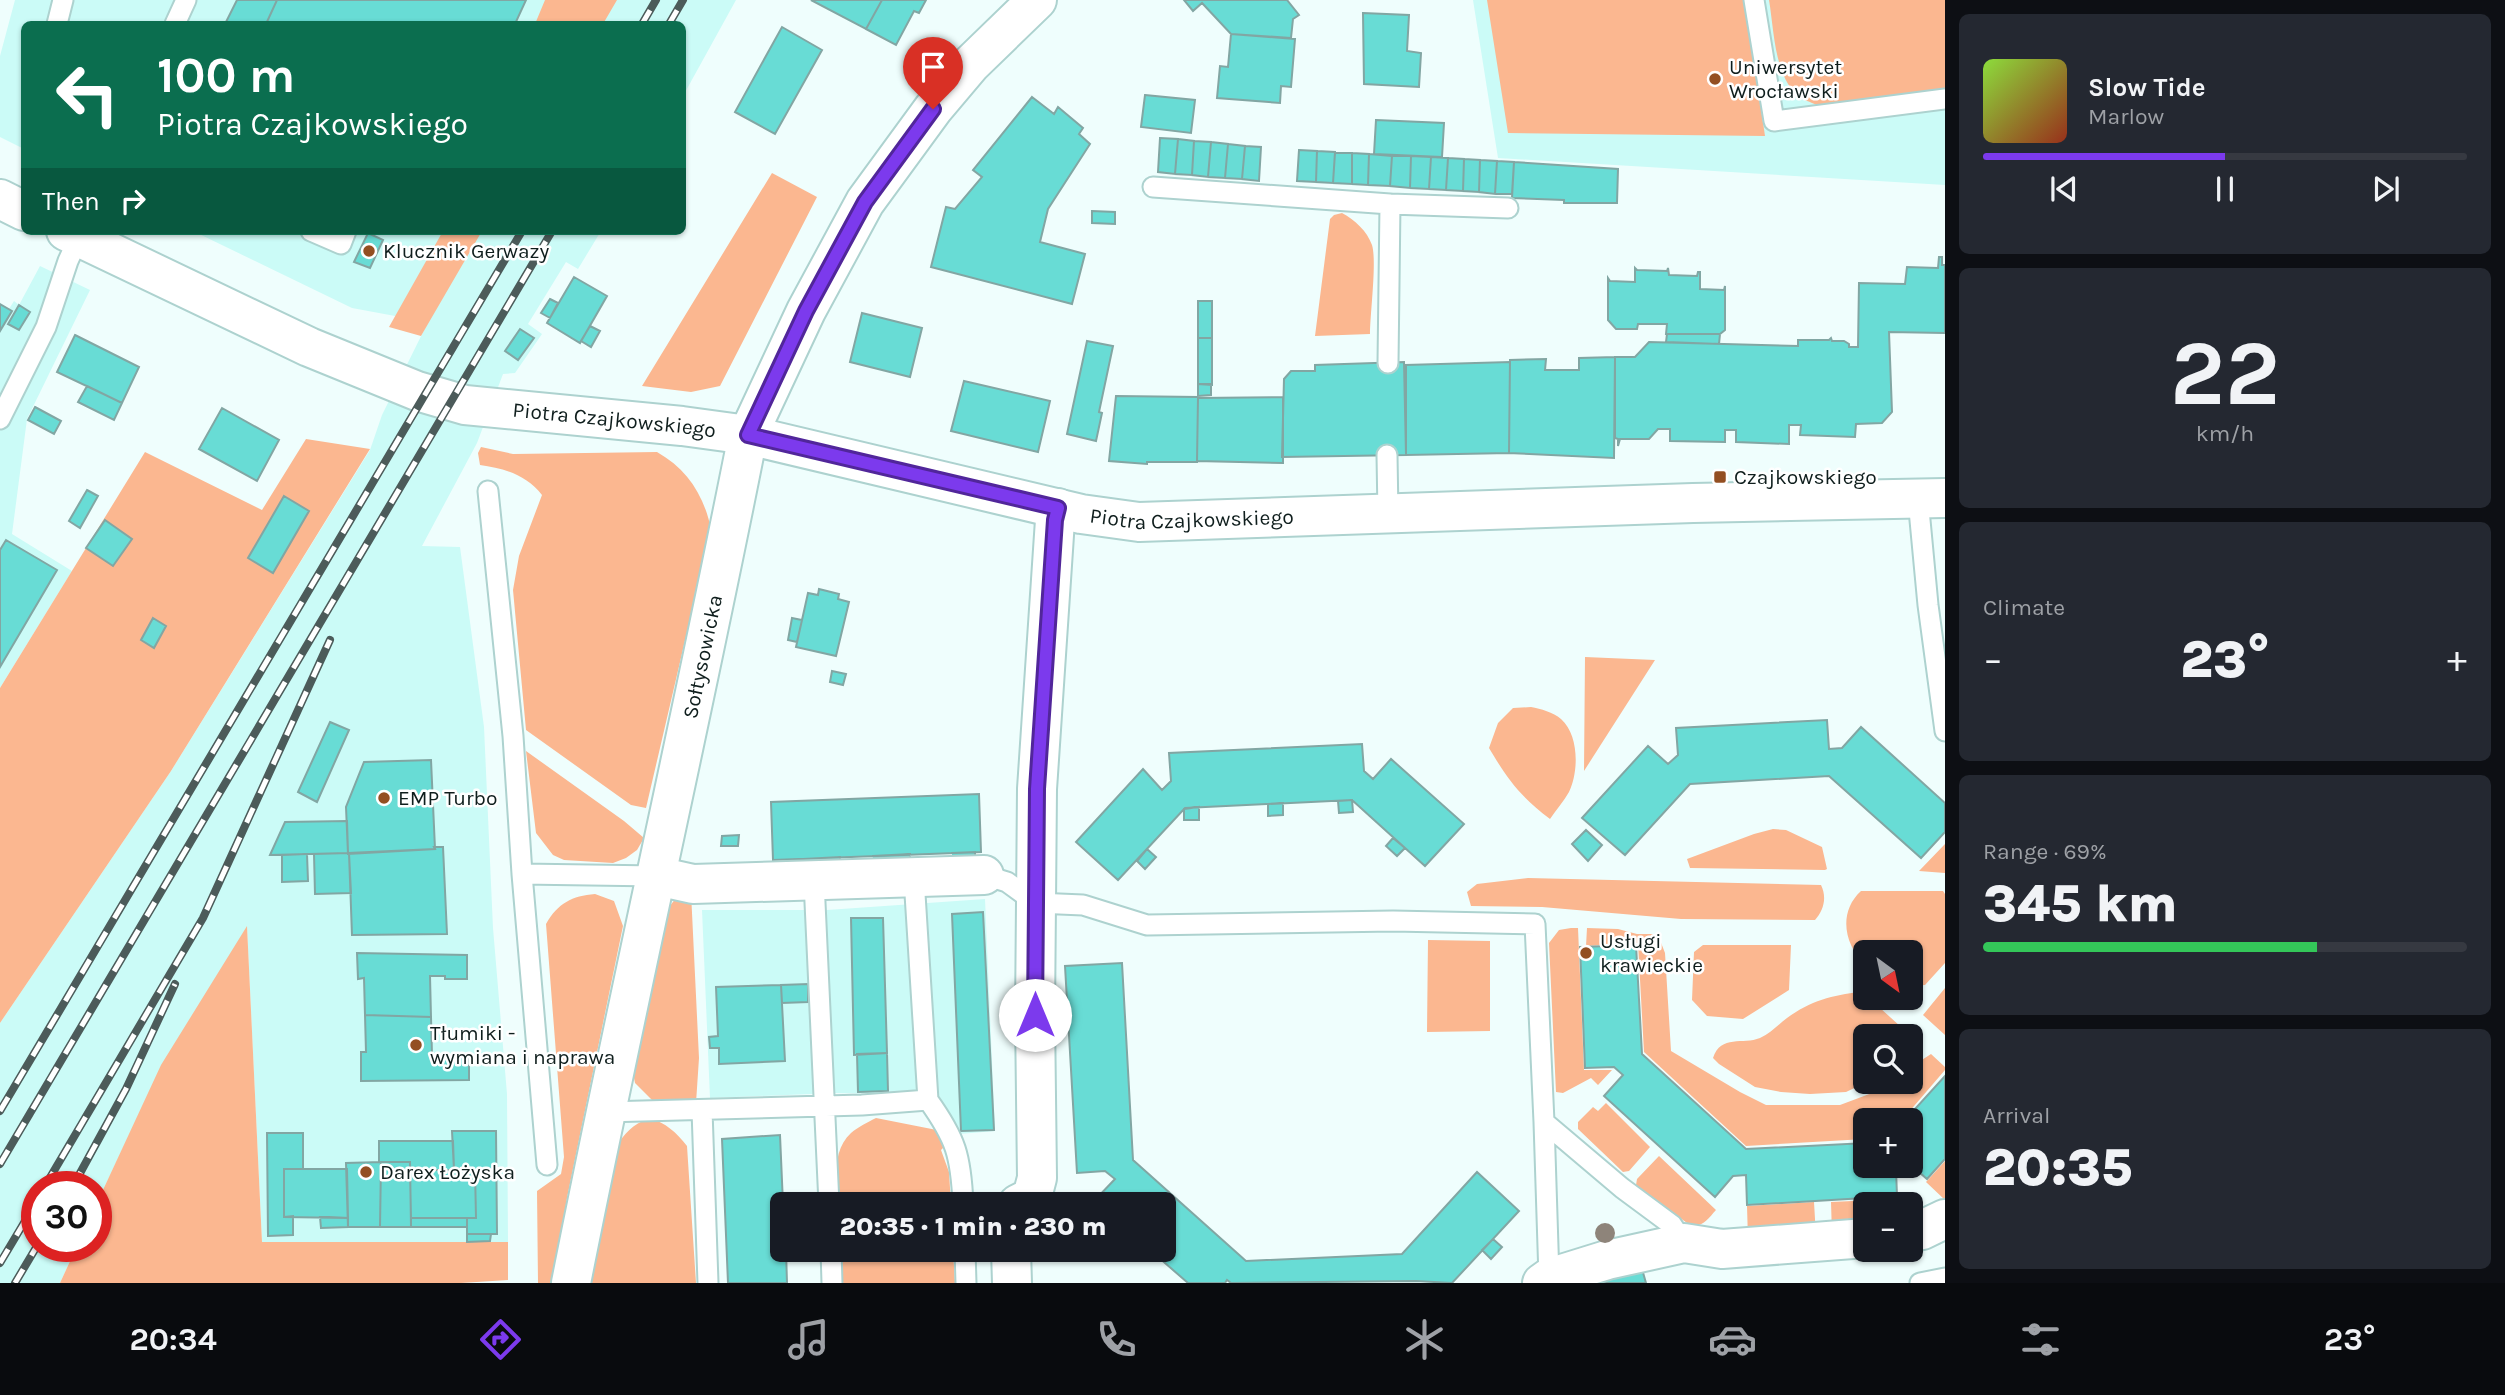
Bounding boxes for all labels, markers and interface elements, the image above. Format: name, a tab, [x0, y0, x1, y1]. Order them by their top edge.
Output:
pin	[903, 37, 963, 109]
text: 100 m	[157, 47, 295, 104]
icon: arrive	[914, 48, 952, 86]
icon: left	[42, 49, 133, 140]
place label: Uniwersytet Wrocławski	[1729, 55, 1842, 103]
marker: Uniwersytet Wrocławski	[1707, 71, 1723, 87]
text: Slow Tide	[2088, 72, 2206, 103]
text: Marlow	[2088, 103, 2164, 130]
text: Piotra Czajkowskiego	[157, 106, 468, 143]
icon: previous	[2045, 170, 2083, 208]
icon: pause	[2206, 170, 2244, 208]
icon: next	[2367, 170, 2405, 208]
icon: right	[114, 182, 152, 220]
text: Then	[42, 186, 100, 217]
place label: Klucznik Gerwazy	[383, 239, 550, 263]
marker: Klucznik Gerwazy	[361, 243, 377, 259]
text: 22	[2170, 321, 2280, 427]
street label: Piotra Czajkowskiego	[512, 398, 718, 443]
text: km/h	[2196, 420, 2254, 447]
place label: Czajkowskiego	[1734, 465, 1877, 489]
marker: Czajkowskiego	[1712, 469, 1728, 485]
street label: Piotra Czajkowskiego	[1088, 503, 1294, 534]
street label: Sołtysowicka	[678, 593, 727, 721]
text: Climate	[1983, 594, 2065, 621]
text: 23°	[2180, 629, 2270, 690]
text: −	[1983, 637, 2003, 682]
text: +	[2447, 637, 2467, 682]
place label: EMP Turbo	[398, 786, 498, 810]
marker: EMP Turbo	[376, 790, 392, 806]
text: Range · 69%	[1983, 838, 2107, 865]
text: 345 km	[1983, 873, 2178, 934]
place label: Usługi krawieckie	[1600, 929, 1703, 977]
north arrow	[1853, 940, 1923, 1010]
map controls	[1853, 940, 1923, 1262]
marker: Usługi krawieckie	[1578, 945, 1594, 961]
position arrow	[998, 978, 1072, 1052]
place label: Tłumiki - wymiana i naprawa	[430, 1021, 615, 1069]
button: search	[1853, 1024, 1923, 1094]
marker: Tłumiki - wymiana i naprawa	[408, 1037, 424, 1053]
text: Arrival	[1983, 1102, 2050, 1129]
button: +	[1853, 1108, 1923, 1178]
text: 20:35	[1983, 1137, 2132, 1198]
place label: Darex Łożyska	[380, 1160, 515, 1184]
marker: Darex Łożyska	[358, 1164, 374, 1180]
speed limit sign: 30	[21, 1171, 112, 1262]
button: −	[1853, 1192, 1923, 1262]
text: 20:35 · 1 min · 230 m	[840, 1211, 1107, 1242]
icon: directions	[476, 1315, 525, 1364]
icon: music	[784, 1315, 833, 1364]
icon: phone	[1092, 1315, 1141, 1364]
icon: climate	[1400, 1315, 1449, 1364]
icon: car	[1708, 1315, 1757, 1364]
icon: filters	[2016, 1315, 2065, 1364]
text: 20:34	[130, 1321, 217, 1358]
text: 23°	[2324, 1321, 2375, 1358]

